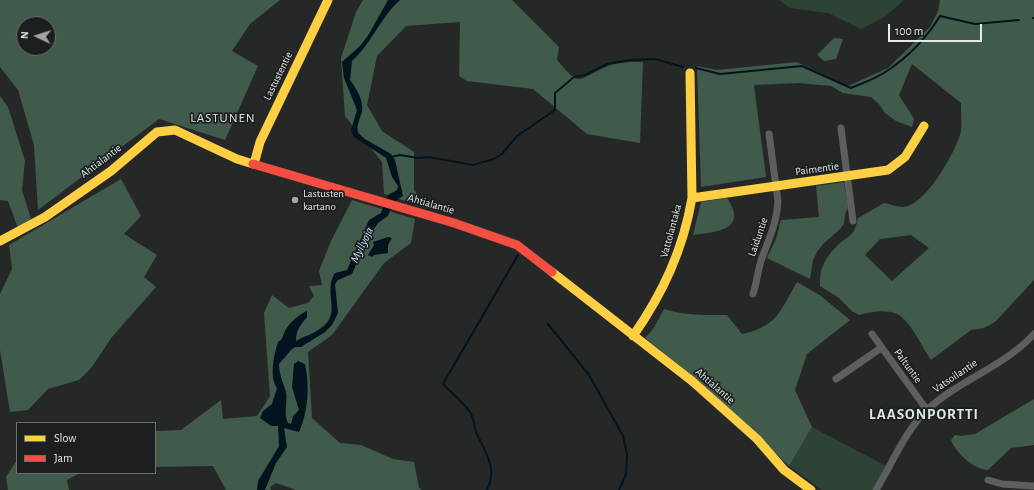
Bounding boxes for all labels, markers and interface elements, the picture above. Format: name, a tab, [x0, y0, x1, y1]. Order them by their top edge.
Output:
north arrow	[16, 16, 56, 56]
scale bar	[890, 16, 984, 42]
text: 100 m	[895, 25, 923, 37]
text: N	[19, 31, 30, 39]
street label: Lastustentie	[261, 50, 295, 102]
district label: LASTUNEN	[190, 110, 256, 126]
street label: Ahtialantie	[78, 141, 124, 181]
street label: Paimentie	[794, 159, 840, 179]
place label: Lastusten kartano	[303, 187, 344, 213]
street label: Ahtialantie	[406, 191, 456, 217]
marker: Lastusten kartano	[290, 195, 300, 205]
street label: Vattolantaka	[658, 203, 684, 259]
street label: Laiduntie	[745, 216, 771, 258]
water label: Myllyoja	[347, 225, 377, 265]
street label: Paltuntie	[891, 346, 925, 386]
street label: Vatsoilantie	[930, 356, 980, 396]
street label: Ahtialantie	[693, 365, 737, 407]
district label: LAASONPORTTI	[869, 405, 979, 423]
legend	[16, 422, 156, 474]
text: Slow	[54, 432, 76, 444]
text: Jam	[54, 452, 73, 464]

